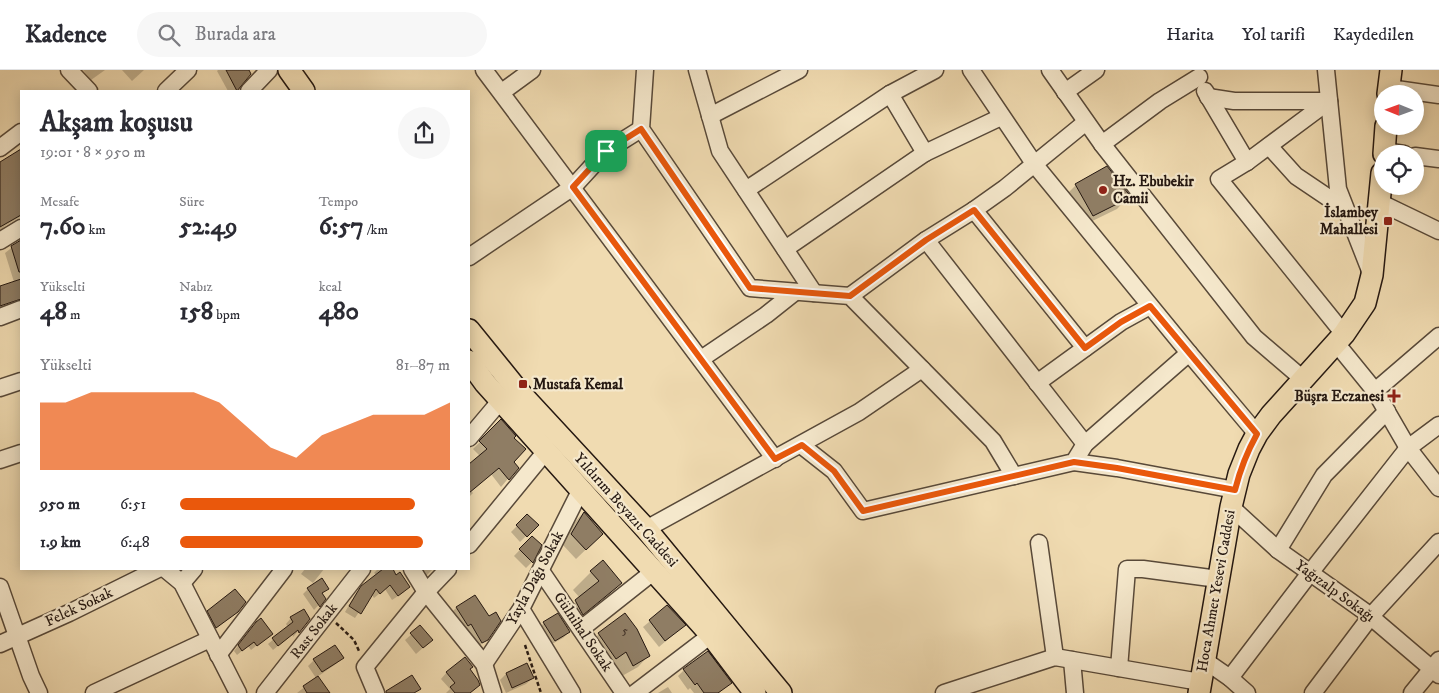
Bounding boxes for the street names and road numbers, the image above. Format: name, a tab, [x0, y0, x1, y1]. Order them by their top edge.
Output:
street label: Yıldırım Beyazıt Caddesi	[570, 449, 682, 571]
street label: Hoca Ahmet Yesevi Caddesi	[1192, 508, 1240, 674]
street label: Yayla Dağı Sokak	[502, 527, 568, 628]
street label: Yağızalp Sokağı	[1291, 556, 1379, 626]
street label: Felek Sokak	[42, 583, 116, 631]
street label: Gülnihal Sokak	[549, 588, 617, 676]
street label: Rast Sokak	[286, 599, 342, 663]

